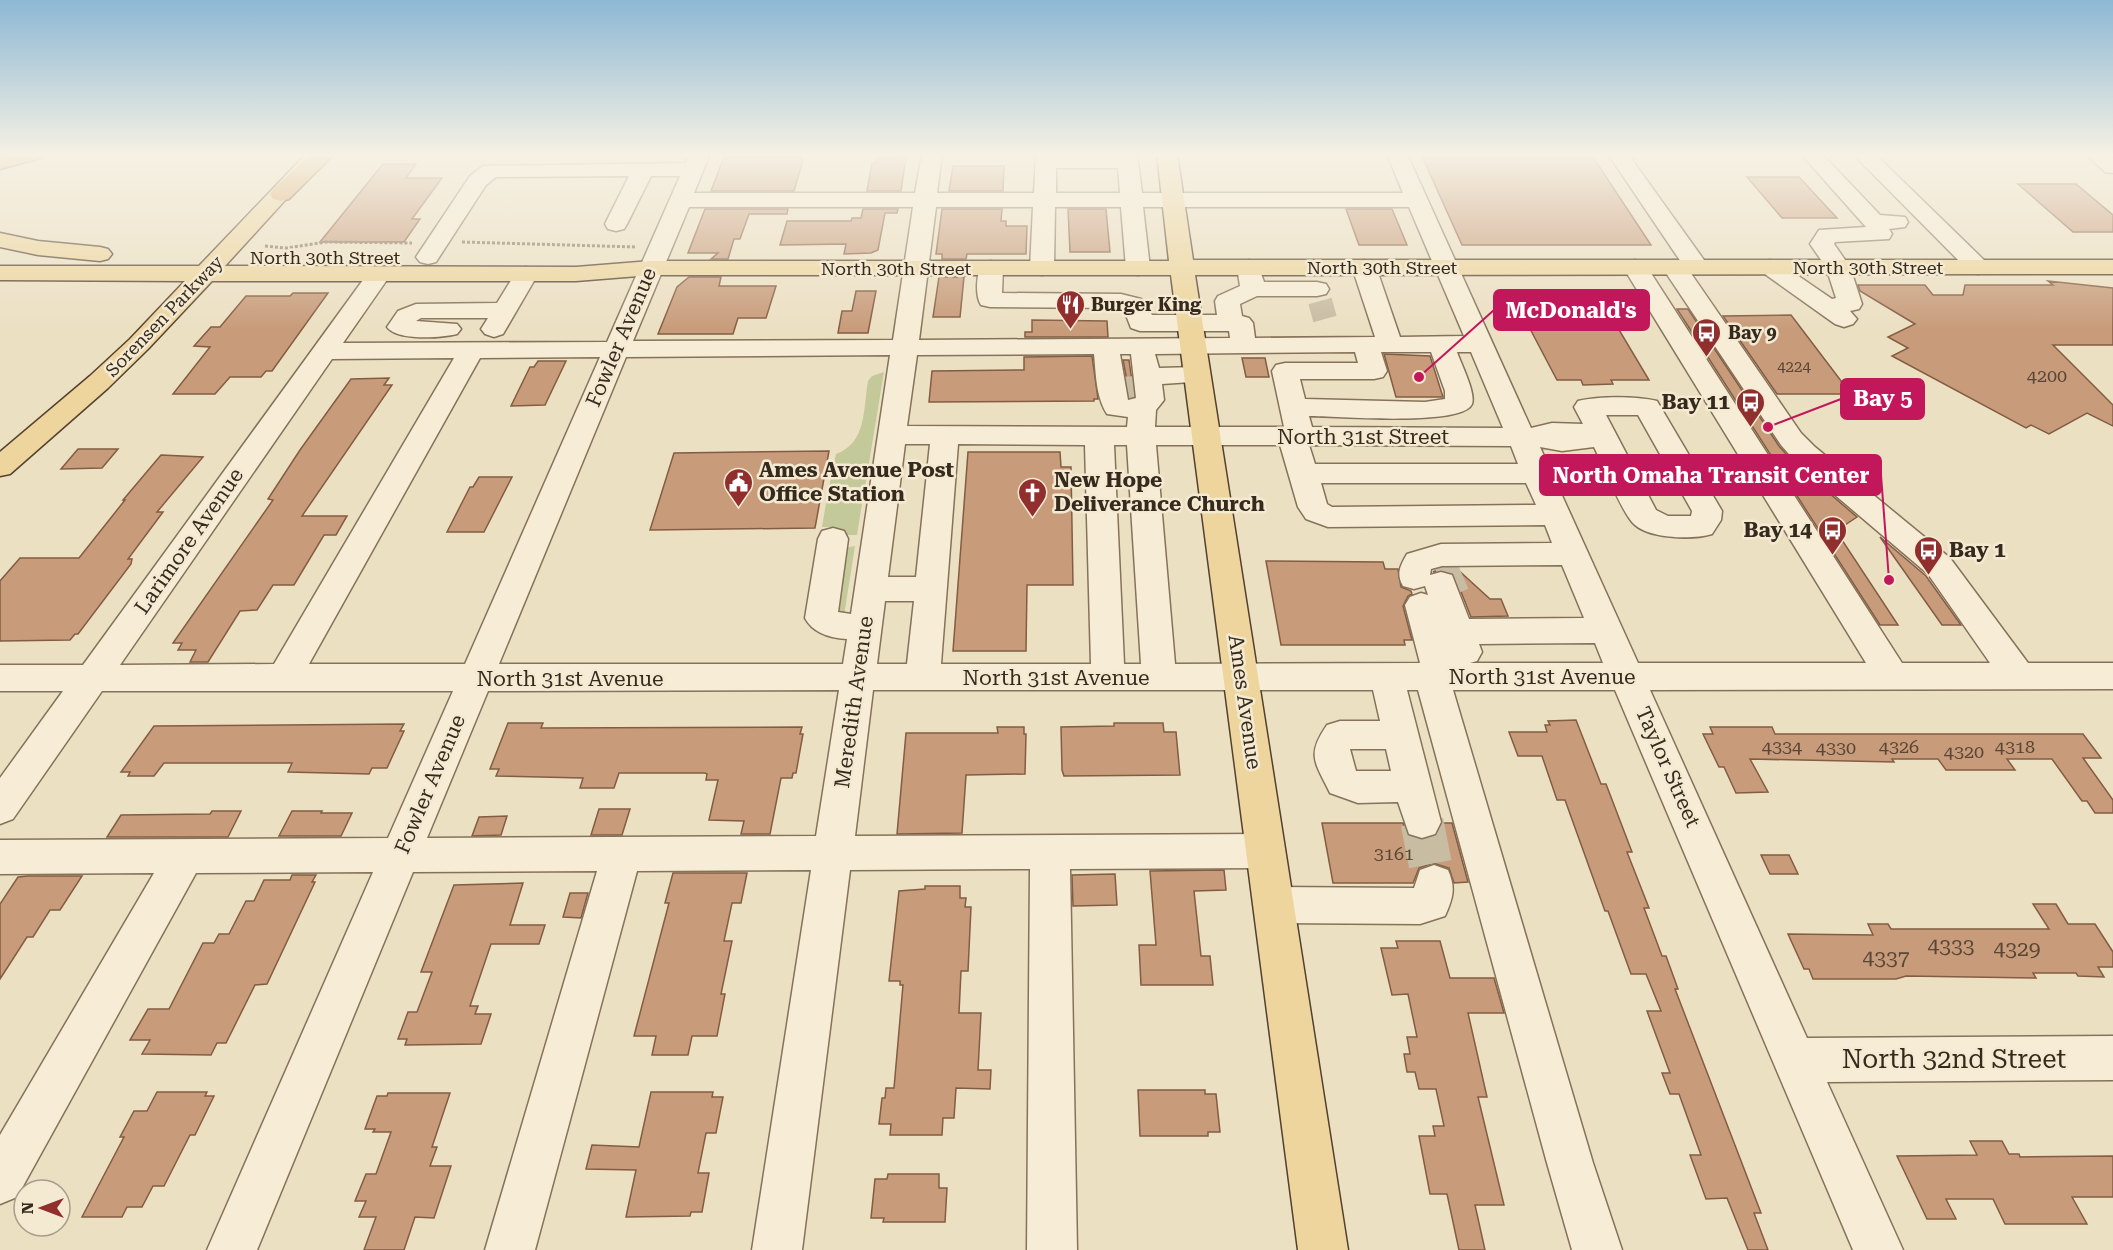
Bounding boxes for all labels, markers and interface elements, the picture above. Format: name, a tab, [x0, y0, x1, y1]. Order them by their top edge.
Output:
street label: North 30th Street	[250, 247, 401, 268]
street label: Sorensen Parkway	[101, 251, 227, 381]
street label: North 30th Street	[1307, 257, 1458, 278]
street label: North 30th Street	[1793, 257, 1944, 278]
street label: North 30th Street	[821, 258, 972, 279]
street label: Fowler Avenue	[581, 264, 661, 410]
restaurant icon: Burger King	[1054, 288, 1086, 330]
callout: McDonald's	[1494, 290, 1649, 330]
place label: Burger King	[1091, 294, 1202, 315]
text: McDonald's	[1505, 298, 1637, 323]
bus stop icon: Bay 9	[1691, 316, 1723, 358]
place label: Bay 9	[1728, 322, 1777, 343]
house number: 4224	[1777, 358, 1811, 376]
house number: 4200	[2027, 365, 2067, 386]
callout: Bay 5	[1841, 379, 1924, 419]
bus stop icon: Bay 11	[1735, 386, 1767, 428]
text: Bay 5	[1853, 386, 1913, 411]
place label: Bay 11	[1662, 390, 1730, 414]
street label: North 31st Street	[1277, 425, 1449, 449]
callout: North Omaha Transit Center	[1540, 455, 1881, 495]
place label: Ames Avenue Post Office Station	[759, 458, 954, 506]
street label: Larimore Avenue	[130, 463, 248, 619]
text: North Omaha Transit Center	[1553, 463, 1869, 488]
public building icon: Ames Avenue Post Office Station	[722, 466, 754, 508]
place label: New Hope Deliverance Church	[1054, 468, 1265, 516]
church icon: New Hope Deliverance Church	[1017, 476, 1049, 518]
bus stop icon: Bay 14	[1817, 514, 1849, 556]
place label: Bay 14	[1744, 518, 1812, 542]
bus stop icon: Bay 1	[1912, 534, 1944, 576]
place label: Bay 1	[1949, 538, 2006, 562]
street label: Meredith Avenue	[830, 614, 878, 790]
street label: Ames Avenue	[1224, 633, 1266, 771]
street label: North 31st Avenue	[1448, 665, 1636, 689]
street label: North 31st Avenue	[962, 666, 1150, 690]
street label: North 31st Avenue	[476, 667, 664, 691]
street label: Taylor Street	[1631, 703, 1705, 831]
street label: Fowler Avenue	[390, 711, 470, 857]
house number: 4334	[1762, 736, 1802, 757]
house number: 4326	[1879, 736, 1919, 757]
house number: 4318	[1995, 736, 2035, 757]
house number: 4330	[1816, 737, 1856, 758]
house number: 4320	[1944, 741, 1984, 762]
house number: 3161	[1374, 843, 1414, 864]
house number: 4333	[1927, 934, 1975, 958]
house number: 4329	[1993, 937, 2041, 961]
house number: 4337	[1862, 946, 1910, 970]
street label: North 32nd Street	[1842, 1044, 2066, 1074]
north arrow	[12, 1178, 72, 1238]
text: N	[18, 1202, 37, 1214]

